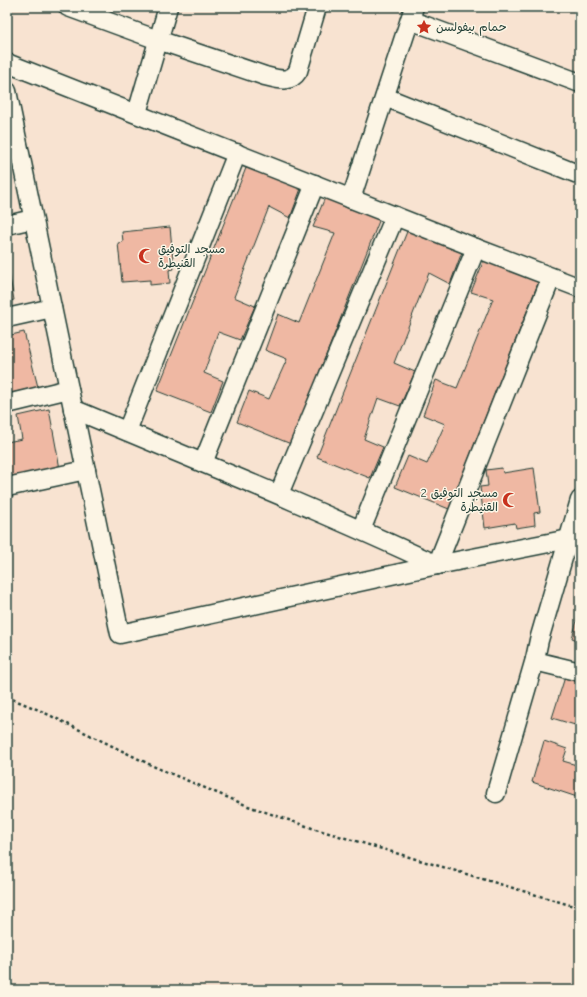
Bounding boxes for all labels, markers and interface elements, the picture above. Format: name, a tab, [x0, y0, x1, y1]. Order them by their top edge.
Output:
place icon: حمام بيفولسن	[415, 18, 433, 36]
place label: حمام بيفولسن	[436, 20, 506, 36]
place label: مسجد التوفيق القنيطرة	[158, 242, 225, 270]
mosque icon: مسجد التوفيق القنيطرة	[137, 247, 155, 265]
place label: 2 مسجد التوفيق القنيطرة	[420, 486, 498, 514]
mosque icon: 2 مسجد التوفيق القنيطرة	[501, 491, 519, 509]

